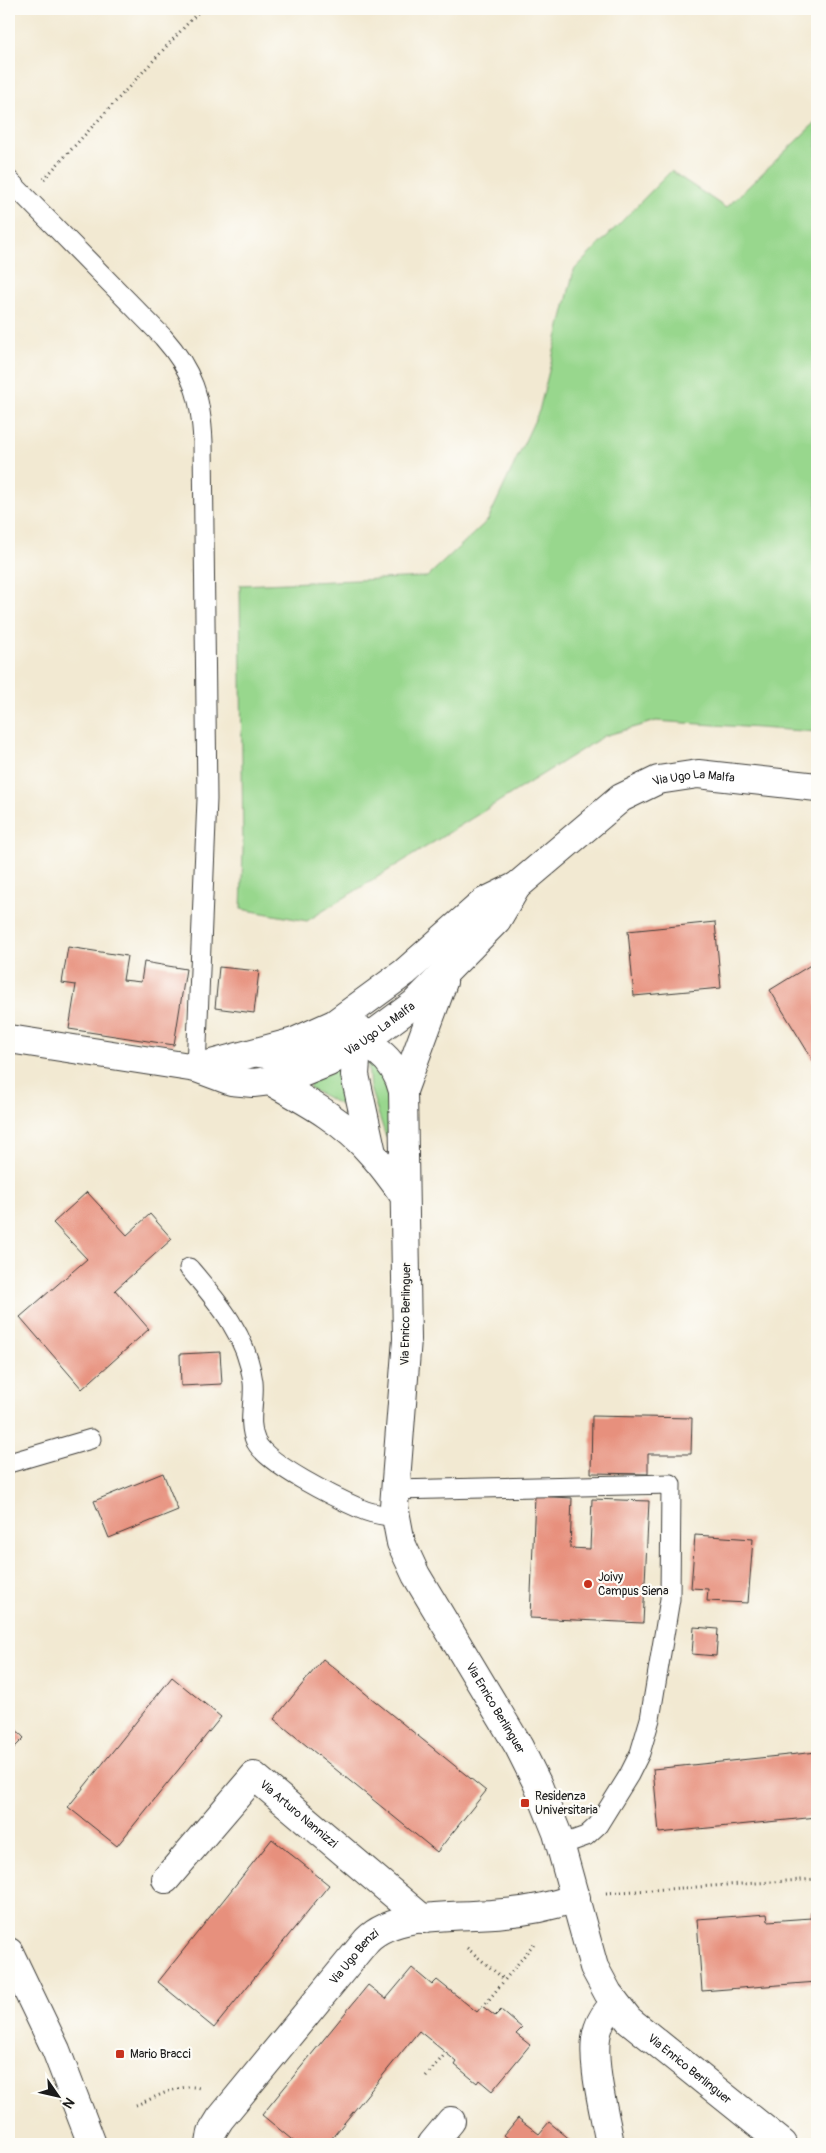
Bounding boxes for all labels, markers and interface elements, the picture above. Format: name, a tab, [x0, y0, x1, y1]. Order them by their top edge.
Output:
street label: Via Ugo La Malfa	[650, 766, 736, 789]
street label: Via Ugo La Malfa	[342, 998, 418, 1059]
street label: Via Enrico Berlinguer	[398, 1262, 414, 1366]
place label: Joivy Campus Siena	[598, 1570, 669, 1599]
marker: Joivy Campus Siena	[582, 1578, 594, 1590]
street label: Via Enrico Berlinguer	[463, 1660, 529, 1757]
street label: Via Arturo Nannizzi	[257, 1777, 341, 1851]
place label: Residenza Universitaria	[535, 1789, 598, 1818]
marker: Residenza Universitaria	[519, 1797, 531, 1809]
street label: Via Ugo Benzi	[326, 1926, 381, 1987]
street label: Via Enrico Berlinguer	[645, 2031, 735, 2107]
place label: Mario Bracci	[130, 2047, 191, 2062]
marker: Mario Bracci	[114, 2048, 126, 2060]
north arrow	[32, 2070, 82, 2120]
text: N	[59, 2094, 78, 2112]

